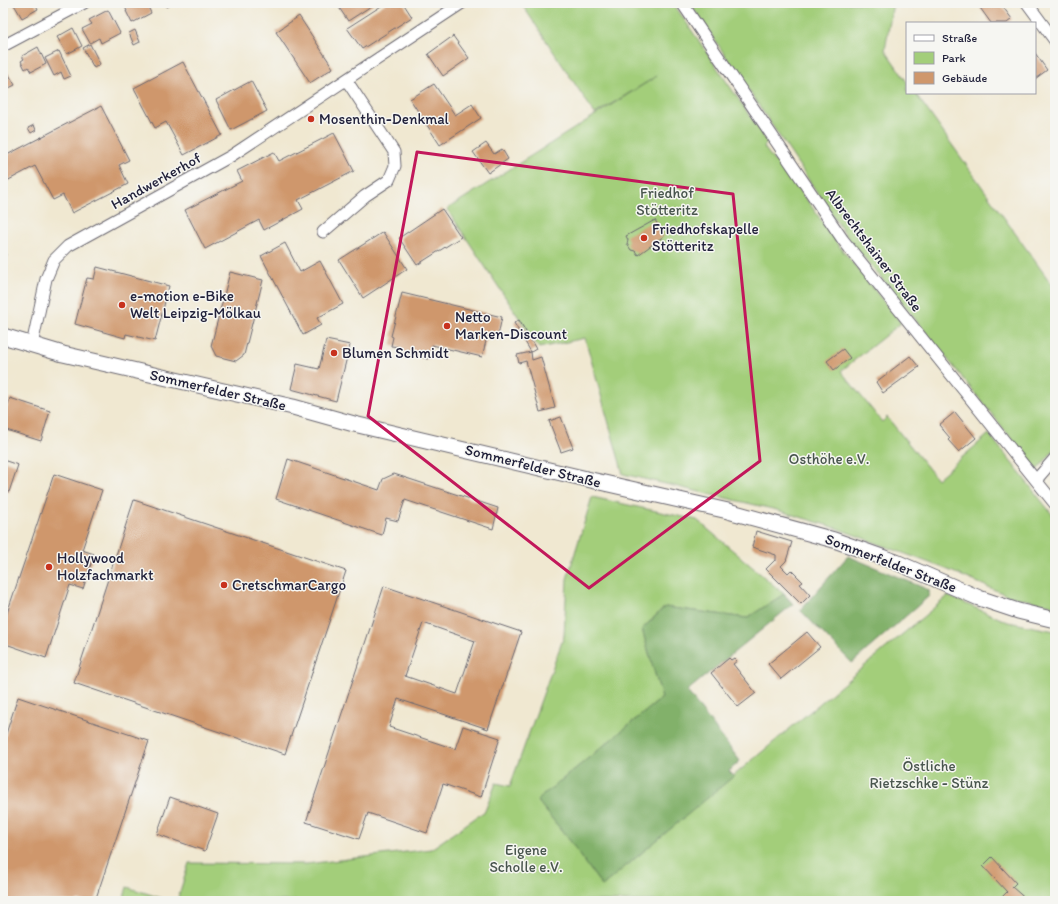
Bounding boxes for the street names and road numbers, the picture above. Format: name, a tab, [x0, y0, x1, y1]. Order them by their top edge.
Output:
street label: Handwerkerhof	[108, 149, 204, 213]
street label: Albrechtshainer Straße	[822, 185, 926, 315]
street label: Sommerfelder Straße	[148, 366, 288, 414]
street label: Sommerfelder Straße	[463, 440, 603, 492]
street label: Sommerfelder Straße	[823, 530, 959, 596]

